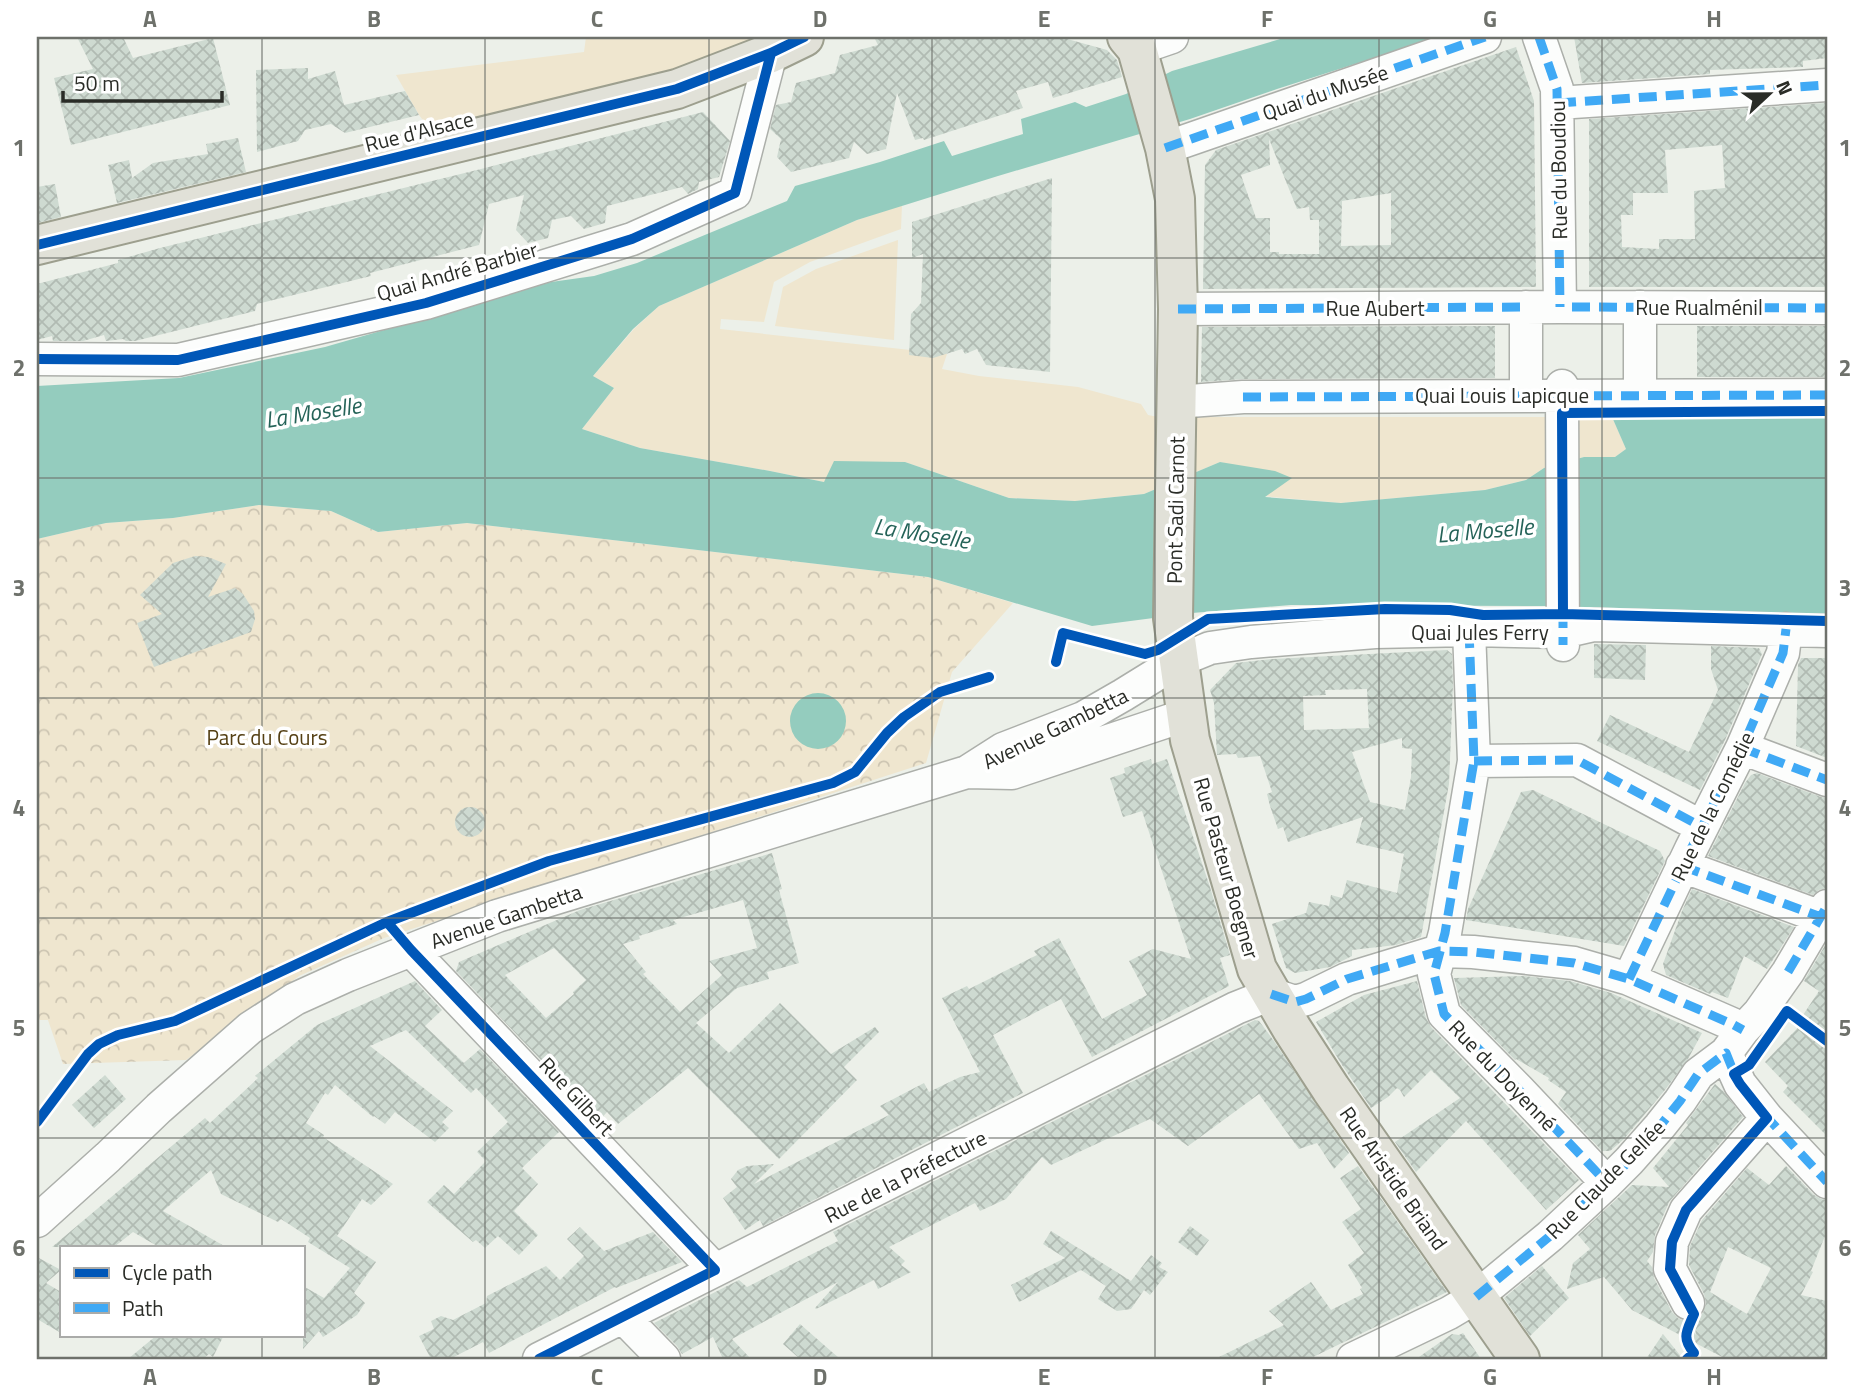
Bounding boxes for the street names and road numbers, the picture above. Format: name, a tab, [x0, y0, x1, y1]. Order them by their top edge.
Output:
street label: Quai du Musée	[1258, 55, 1392, 129]
street label: Rue du Boudiou	[1541, 100, 1575, 240]
street label: Rue d'Alsace	[361, 102, 477, 160]
street label: Quai André Barbier	[373, 233, 541, 309]
street label: Rue Rualménil	[1635, 291, 1763, 323]
street label: Rue Aubert	[1325, 292, 1425, 324]
street label: Quai Louis Lapicque	[1415, 379, 1589, 411]
street label: Pont Sadi Carnot	[1158, 435, 1192, 584]
street label: Quai Jules Ferry	[1411, 616, 1549, 648]
street label: Avenue Gambetta	[977, 679, 1134, 777]
street label: Rue de la Comédie	[1662, 726, 1762, 886]
street label: Rue Pasteur Boegner	[1186, 773, 1268, 963]
street label: Avenue Gambetta	[426, 875, 586, 957]
street label: Rue du Doyenné	[1441, 1012, 1565, 1138]
street label: Rue Gilbert	[532, 1049, 623, 1143]
street label: Rue Aristide Briand	[1332, 1099, 1456, 1257]
street label: Rue Claude Gellée	[1538, 1112, 1672, 1246]
street label: Rue de la Préfecture	[818, 1121, 992, 1231]

